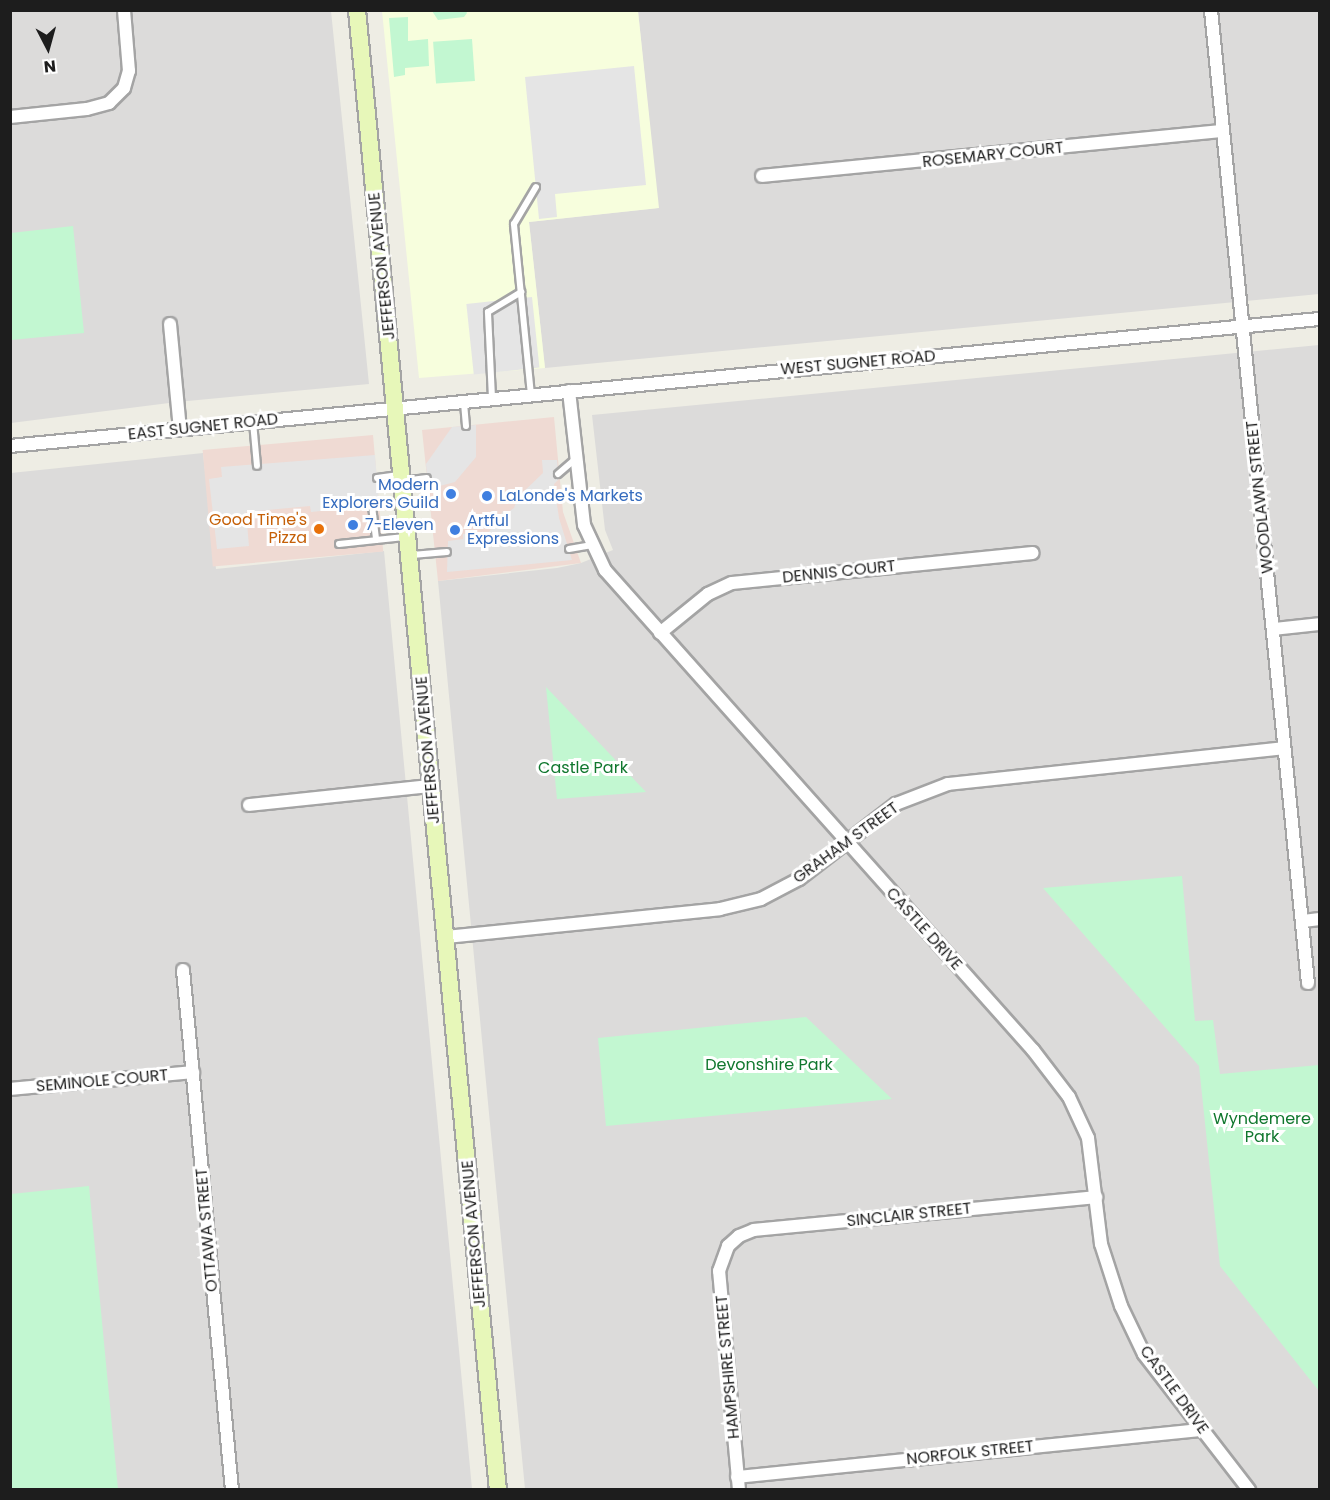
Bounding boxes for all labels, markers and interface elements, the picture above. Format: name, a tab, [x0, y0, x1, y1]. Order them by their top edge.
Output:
north arrow	[18, 18, 78, 78]
text: N	[43, 54, 57, 78]
street label: ROSEMARY COURT	[921, 138, 1065, 172]
street label: JEFFERSON AVENUE	[365, 191, 399, 341]
street label: WEST SUGNET ROAD	[780, 347, 936, 379]
street label: EAST SUGNET ROAD	[127, 410, 279, 444]
street label: WOODLAWN STREET	[1242, 420, 1278, 574]
place label: Modern Explorers Guild	[322, 475, 439, 513]
place label: LaLonde's Markets	[499, 486, 643, 506]
marker: Modern Explorers Guild	[444, 487, 458, 501]
marker: LaLonde's Markets	[480, 489, 494, 503]
place label: Good Time's Pizza	[209, 510, 307, 548]
place label: Artful Expressions	[467, 511, 559, 549]
place label: 7-Eleven	[365, 515, 434, 535]
marker: 7-Eleven	[346, 518, 360, 532]
marker: Good Time's Pizza	[312, 522, 326, 536]
marker: Artful Expressions	[448, 523, 462, 537]
street label: DENNIS COURT	[781, 557, 897, 587]
street label: JEFFERSON AVENUE	[412, 675, 444, 825]
park label: Castle Park	[538, 758, 628, 778]
street label: GRAHAM STREET	[790, 798, 902, 888]
street label: CASTLE DRIVE	[882, 884, 966, 974]
park label: Devonshire Park	[705, 1055, 833, 1075]
street label: SEMINOLE COURT	[35, 1066, 169, 1096]
park label: Wyndemere Park	[1213, 1109, 1311, 1147]
street label: JEFFERSON AVENUE	[458, 1159, 490, 1309]
street label: OTTAWA STREET	[192, 1167, 222, 1293]
street label: SINCLAIR STREET	[846, 1199, 972, 1231]
street label: HAMPSHIRE STREET	[712, 1294, 744, 1440]
street label: CASTLE DRIVE	[1135, 1342, 1213, 1438]
street label: NORFOLK STREET	[905, 1437, 1035, 1469]

